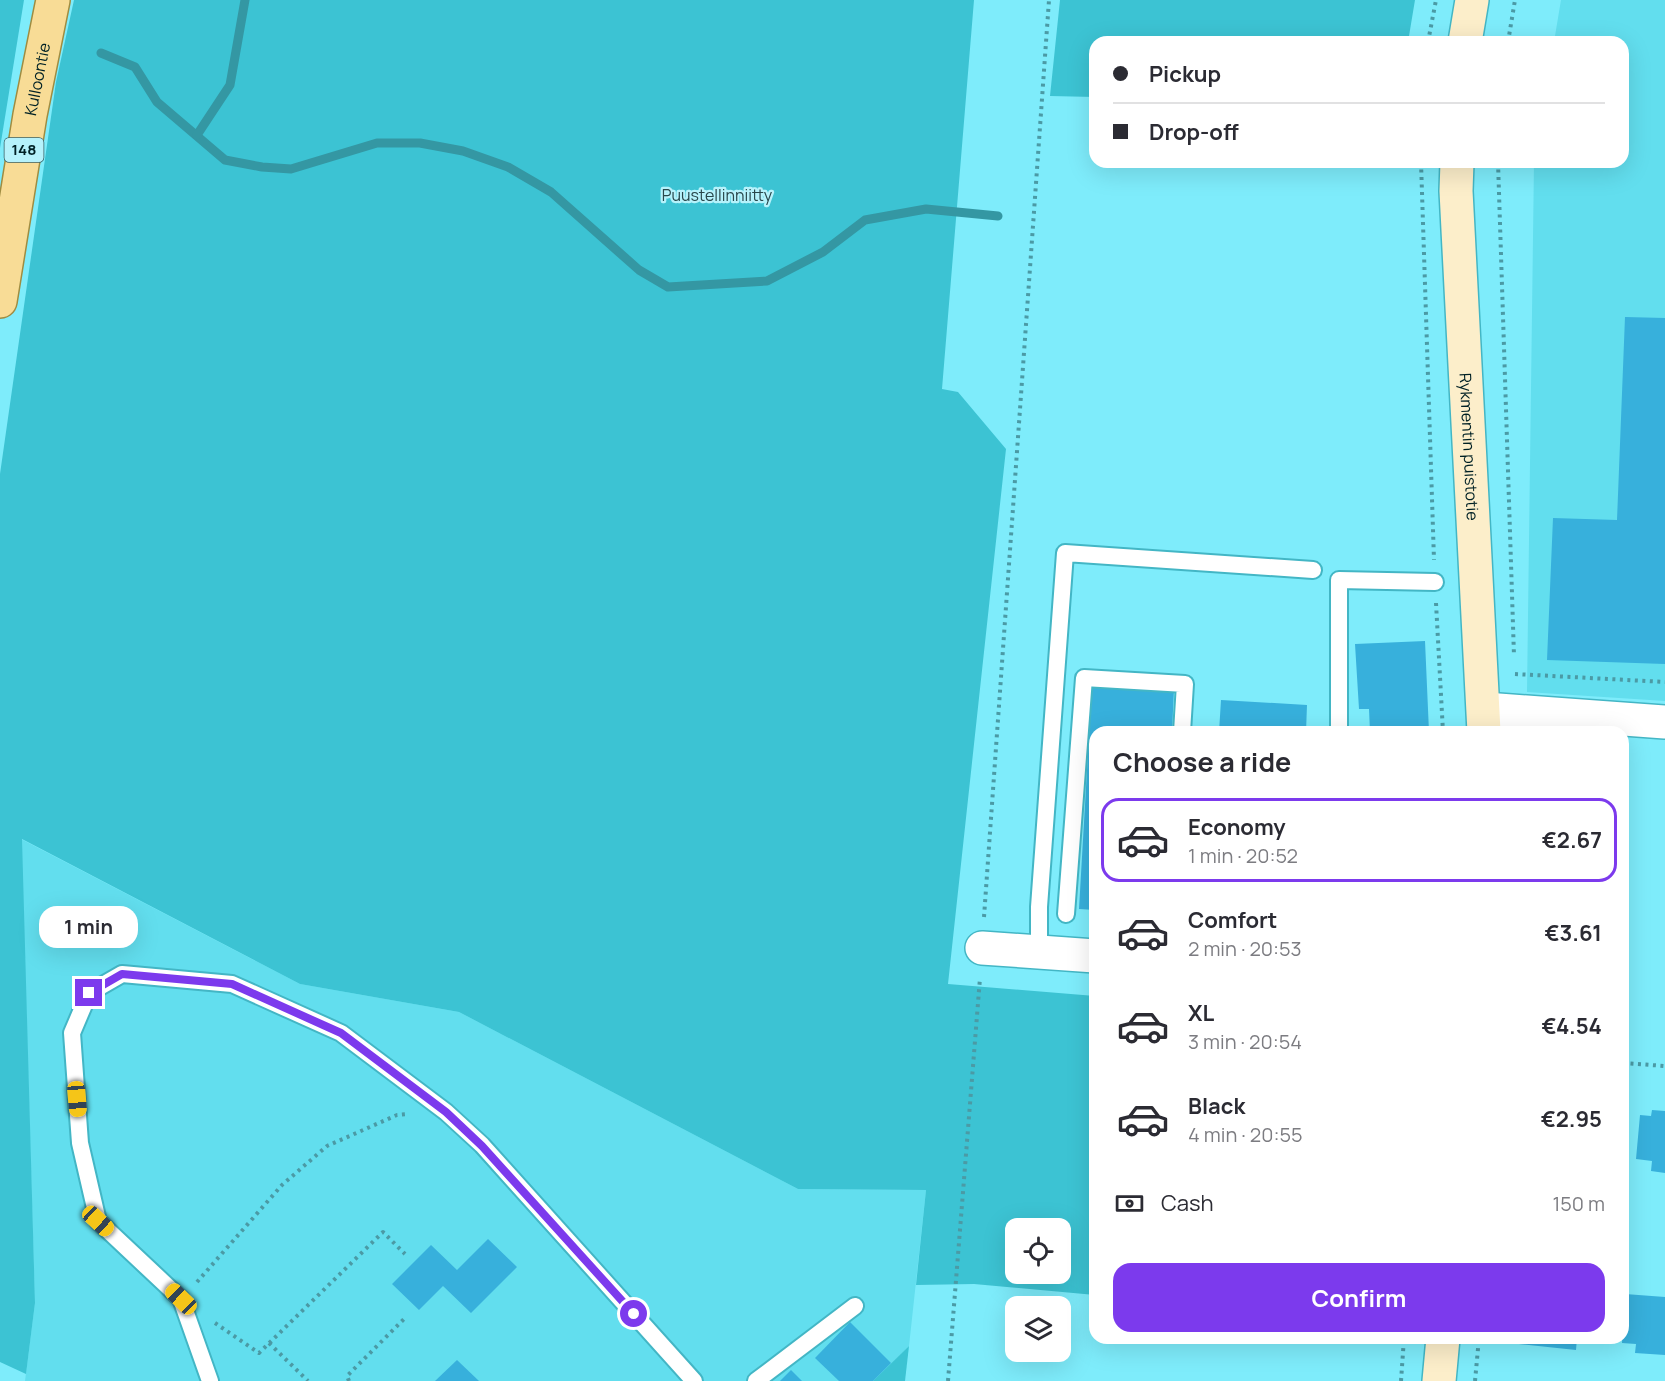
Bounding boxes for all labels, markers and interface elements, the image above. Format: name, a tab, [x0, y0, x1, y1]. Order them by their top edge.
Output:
street label: Kulloontie	[19, 41, 55, 118]
text: Pickup	[1149, 59, 1221, 89]
text: Drop-off	[1149, 117, 1239, 147]
road number: 148	[4, 138, 44, 162]
park label: Puustellinniitty	[662, 184, 773, 206]
street label: Rykmentin puistotie	[1454, 372, 1484, 521]
text: Choose a ride	[1113, 743, 1291, 780]
text: Economy	[1188, 812, 1286, 842]
icon: car	[1116, 813, 1170, 867]
text: €2.67	[1542, 825, 1602, 855]
text: 1 min · 20:52	[1188, 842, 1298, 869]
text: Comfort	[1188, 905, 1277, 935]
callout: 1 min	[40, 906, 138, 948]
icon: car	[1116, 906, 1170, 960]
text: 1 min	[64, 913, 113, 940]
text: €3.61	[1545, 918, 1602, 948]
text: 2 min · 20:53	[1188, 935, 1302, 962]
route end	[75, 979, 102, 1006]
text: XL	[1188, 998, 1214, 1028]
icon: car	[1116, 999, 1170, 1053]
text: €4.54	[1542, 1011, 1602, 1041]
text: 3 min · 20:54	[1188, 1028, 1302, 1055]
car	[66, 1080, 88, 1118]
text: Black	[1188, 1091, 1245, 1121]
icon: car	[1116, 1092, 1170, 1146]
text: €2.95	[1541, 1104, 1602, 1134]
text: 4 min · 20:55	[1188, 1121, 1303, 1148]
icon: cash	[1113, 1187, 1146, 1220]
text: Cash	[1161, 1188, 1214, 1218]
text: 150 m	[1552, 1190, 1605, 1217]
car	[79, 1202, 117, 1240]
map controls	[1005, 1218, 1071, 1362]
button: locate	[1005, 1218, 1071, 1284]
button: Confirm	[1113, 1263, 1605, 1332]
car	[162, 1280, 200, 1318]
button: layers	[1005, 1296, 1071, 1362]
route start	[620, 1300, 647, 1327]

